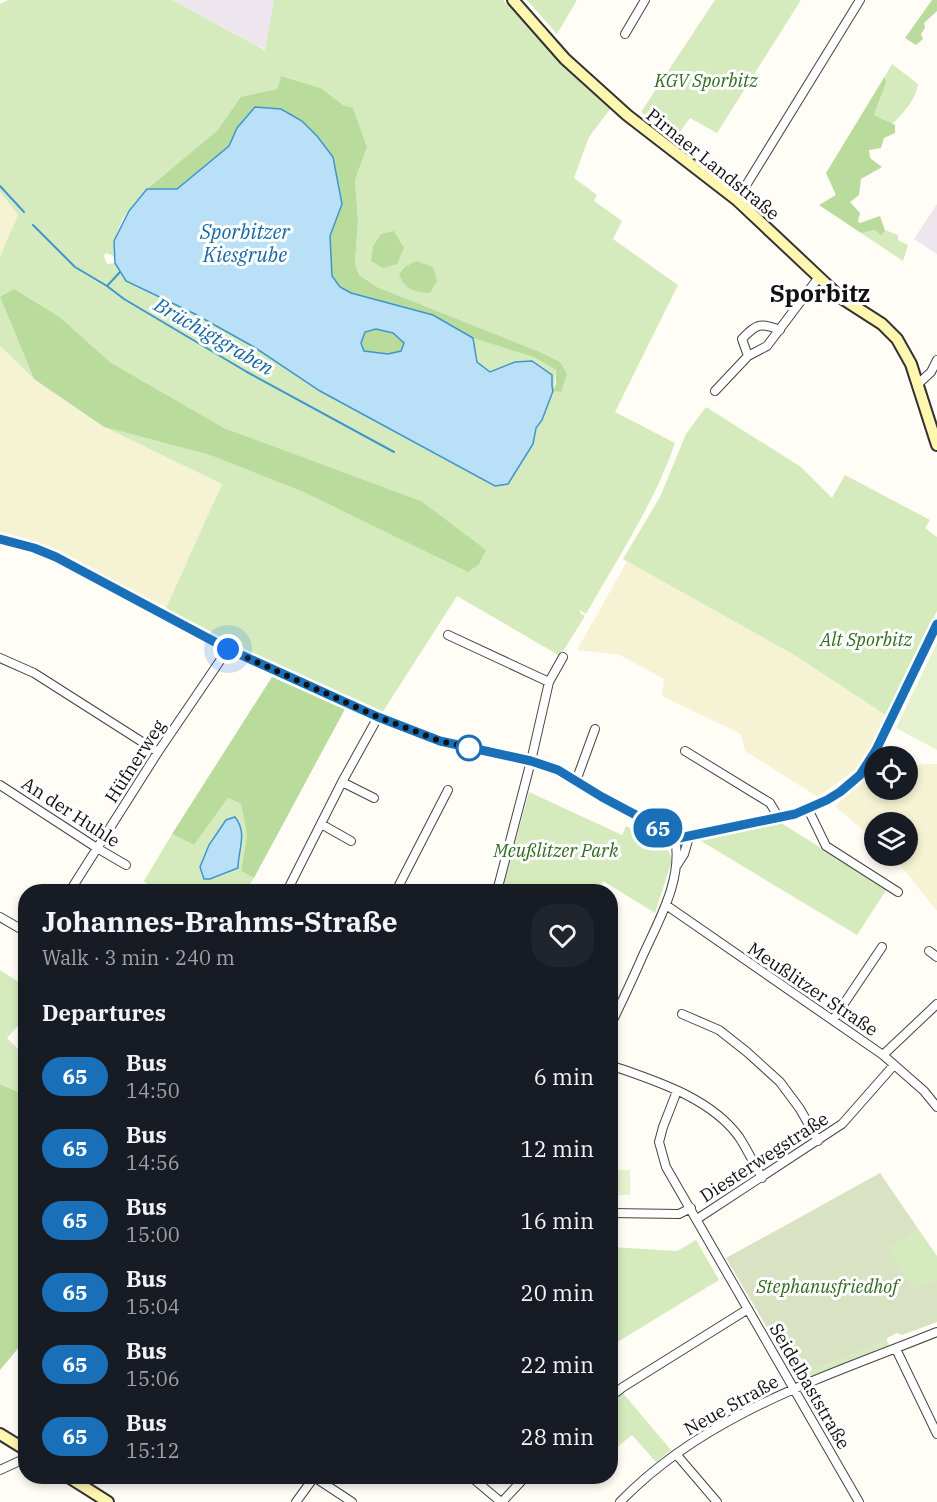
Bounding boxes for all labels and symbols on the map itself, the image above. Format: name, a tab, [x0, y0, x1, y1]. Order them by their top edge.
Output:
park label: KGV Sporbitz	[653, 69, 758, 92]
street label: Pirnaer Landstraße	[642, 103, 784, 225]
water label: Sporbitzer Kiesgrube	[199, 218, 291, 268]
district label: Sporbitz	[770, 277, 870, 309]
water label: Brüchigtgraben	[149, 290, 279, 381]
park label: Alt Sporbitz	[819, 628, 913, 651]
your location	[213, 634, 243, 664]
street label: Hüfnerweg	[100, 715, 170, 807]
unlabelled marker	[456, 735, 482, 761]
street label: An der Huhle	[18, 772, 124, 852]
line badge: 65	[631, 808, 685, 848]
park label: Meußlitzer Park	[492, 839, 619, 862]
street label: Meußlitzer Straße	[743, 937, 883, 1041]
street label: Diesterwegstraße	[695, 1107, 833, 1207]
park label: Stephanusfriedhof	[755, 1275, 901, 1298]
street label: Seidelbaststraße	[765, 1319, 855, 1453]
street label: Neue Straße	[680, 1370, 782, 1440]

